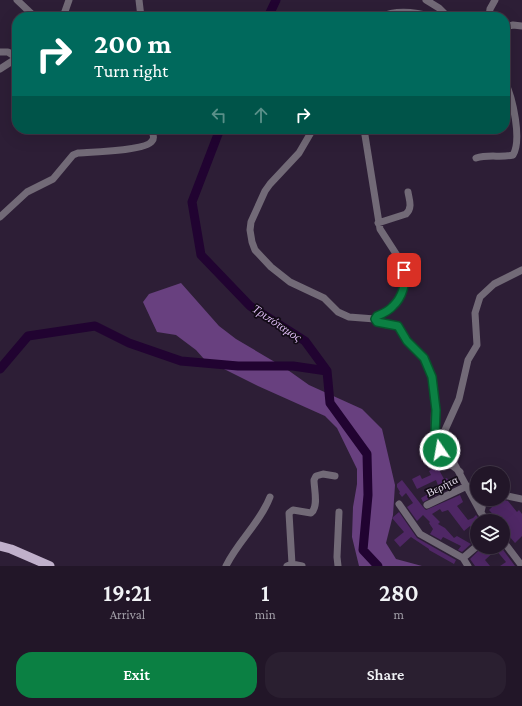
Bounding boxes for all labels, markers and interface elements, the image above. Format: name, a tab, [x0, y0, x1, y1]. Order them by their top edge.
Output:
icon: right	[28, 28, 80, 80]
text: 200 m	[94, 28, 171, 59]
text: Turn right	[94, 61, 168, 81]
icon: left	[208, 104, 230, 126]
icon: ahead	[250, 104, 272, 126]
icon: right	[292, 104, 314, 126]
pin	[387, 253, 421, 287]
icon: arrive	[393, 259, 415, 281]
water label: Τριπόταμος	[250, 302, 304, 345]
position arrow	[419, 429, 461, 471]
map controls	[470, 466, 510, 554]
button: sound	[470, 466, 510, 506]
street label: Βερήτα	[424, 473, 460, 499]
button: layers	[470, 514, 510, 554]
text: 19:21	[103, 579, 151, 606]
text: 1	[261, 579, 269, 606]
text: 280	[379, 579, 419, 606]
text: Arrival	[110, 607, 145, 622]
text: min	[255, 607, 276, 622]
text: m	[394, 607, 404, 622]
button: Exit	[16, 652, 257, 698]
button: Share	[265, 652, 506, 698]

